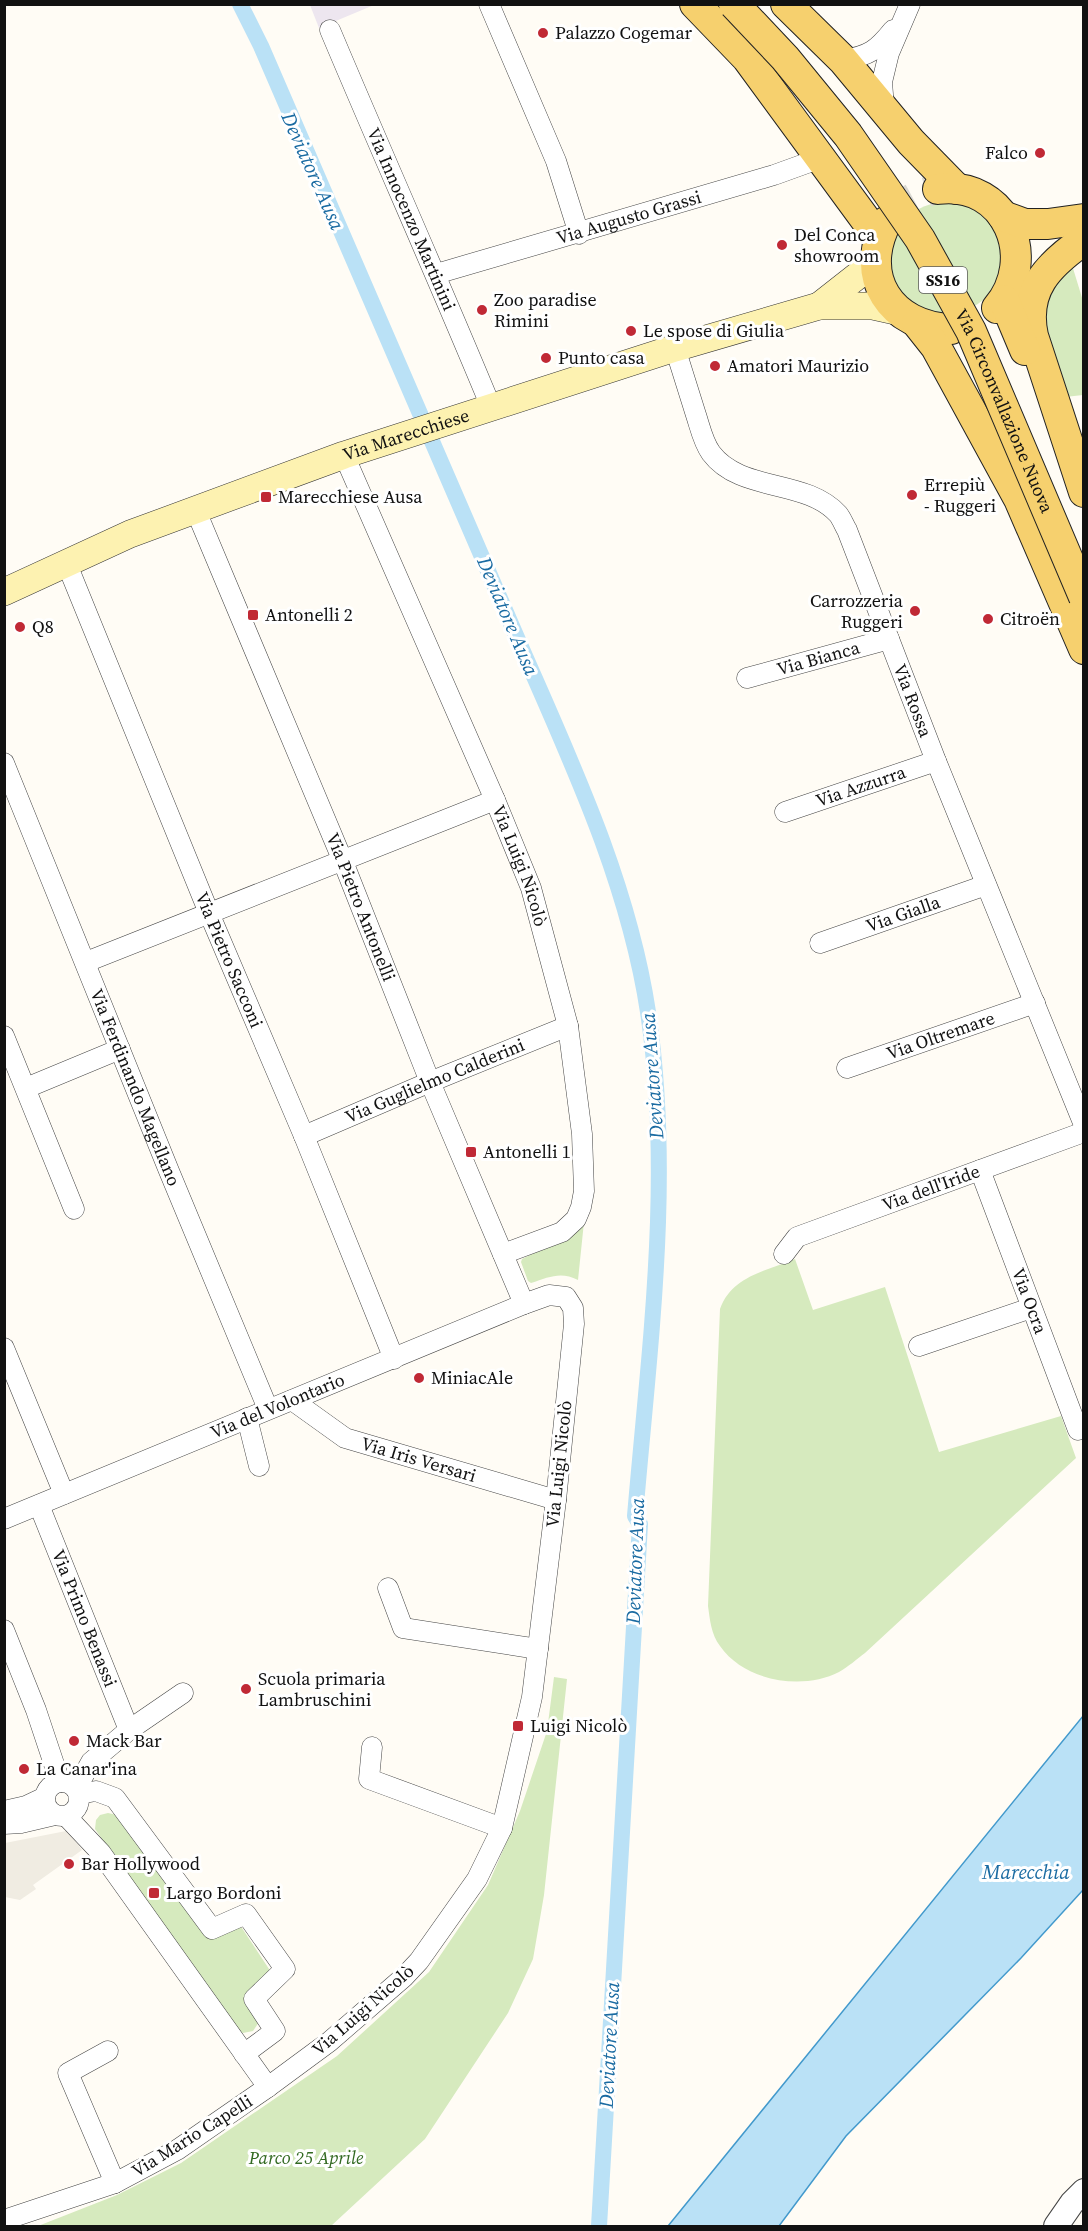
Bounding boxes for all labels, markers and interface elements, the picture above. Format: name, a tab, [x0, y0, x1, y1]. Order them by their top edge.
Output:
place label: Palazzo Cogemar	[555, 20, 692, 45]
marker: Palazzo Cogemar	[536, 26, 550, 40]
water label: Deviatore Ausa	[274, 107, 352, 235]
street label: Via Innocenzo Martinini	[361, 124, 462, 314]
place label: Falco	[985, 140, 1028, 165]
marker: Falco	[1033, 146, 1047, 160]
street label: Via Augusto Grassi	[553, 184, 704, 250]
place label: Del Conca showroom	[794, 222, 880, 268]
marker: Del Conca showroom	[775, 238, 789, 252]
road number: SS16	[919, 267, 967, 293]
place label: Zoo paradise Rimini	[494, 287, 597, 333]
marker: Zoo paradise Rimini	[475, 303, 489, 317]
street label: Via Circonvallazione Nuova	[949, 304, 1060, 517]
place label: Le spose di Giulia	[643, 318, 785, 343]
marker: Le spose di Giulia	[624, 324, 638, 338]
place label: Punto casa	[558, 345, 646, 370]
marker: Punto casa	[539, 351, 553, 365]
place label: Amatori Maurizio	[727, 353, 869, 378]
marker: Amatori Maurizio	[708, 359, 722, 373]
street label: Via Marecchiese	[339, 402, 472, 467]
place label: Errepiù - Ruggeri	[924, 472, 996, 518]
place label: Marecchiese Ausa	[278, 484, 423, 509]
marker: Errepiù - Ruggeri	[905, 488, 919, 502]
marker: Marecchiese Ausa	[259, 490, 273, 504]
water label: Deviatore Ausa	[470, 551, 546, 680]
place label: Carrozzeria Ruggeri	[810, 588, 904, 634]
place label: Antonelli 2	[265, 602, 353, 627]
marker: Carrozzeria Ruggeri	[908, 604, 922, 618]
place label: Citroën	[1000, 606, 1060, 631]
marker: Antonelli 2	[246, 608, 260, 622]
marker: Citroën	[981, 612, 995, 626]
place label: Q8	[32, 614, 54, 639]
marker: Q8	[13, 620, 27, 634]
street label: Via Bianca	[774, 634, 863, 681]
street label: Via Rossa	[888, 660, 939, 741]
street label: Via Azzurra	[812, 759, 910, 813]
street label: Via Luigi Nicolò	[486, 801, 554, 929]
street label: Via Pietro Antonelli	[320, 829, 402, 985]
street label: Via Pietro Sacconi	[190, 888, 269, 1031]
street label: Via Gialla	[862, 889, 944, 938]
street label: Via Ferdinando Magellano	[85, 985, 187, 1190]
street label: Via Oltremare	[883, 1005, 998, 1065]
water label: Deviatore Ausa	[634, 1011, 670, 1141]
street label: Via Guglielmo Calderini	[341, 1032, 528, 1129]
place label: Antonelli 1	[483, 1139, 571, 1164]
marker: Antonelli 1	[464, 1145, 478, 1159]
street label: Via dell'Iride	[878, 1158, 983, 1217]
street label: Via Ocra	[1006, 1264, 1054, 1338]
place label: MiniacAle	[431, 1365, 513, 1390]
street label: Via del Volontario	[206, 1367, 348, 1444]
marker: MiniacAle	[412, 1371, 426, 1385]
street label: Via Luigi Nicolò	[539, 1399, 578, 1529]
street label: Via Iris Versari	[358, 1430, 479, 1488]
water label: Deviatore Ausa	[619, 1497, 651, 1626]
street label: Via Primo Benassi	[46, 1546, 123, 1690]
place label: Scuola primaria Lambruschini	[258, 1666, 386, 1712]
marker: Scuola primaria Lambruschini	[239, 1682, 253, 1696]
place label: Luigi Nicolò	[530, 1713, 627, 1738]
marker: Luigi Nicolò	[511, 1719, 525, 1733]
place label: Mack Bar	[86, 1728, 162, 1753]
marker: Mack Bar	[67, 1734, 81, 1748]
place label: La Canar'ina	[36, 1756, 138, 1781]
marker: La Canar'ina	[17, 1762, 31, 1776]
place label: Bar Hollywood	[81, 1851, 200, 1876]
marker: Bar Hollywood	[62, 1857, 76, 1871]
water label: Marecchia	[981, 1858, 1070, 1886]
place label: Largo Bordoni	[166, 1880, 281, 1905]
marker: Largo Bordoni	[147, 1886, 161, 1900]
street label: Via Luigi Nicolò	[306, 1958, 419, 2061]
water label: Deviatore Ausa	[592, 1981, 626, 2110]
street label: Via Mario Capelli	[127, 2088, 257, 2183]
park label: Parco 25 Aprile	[248, 2145, 364, 2170]

